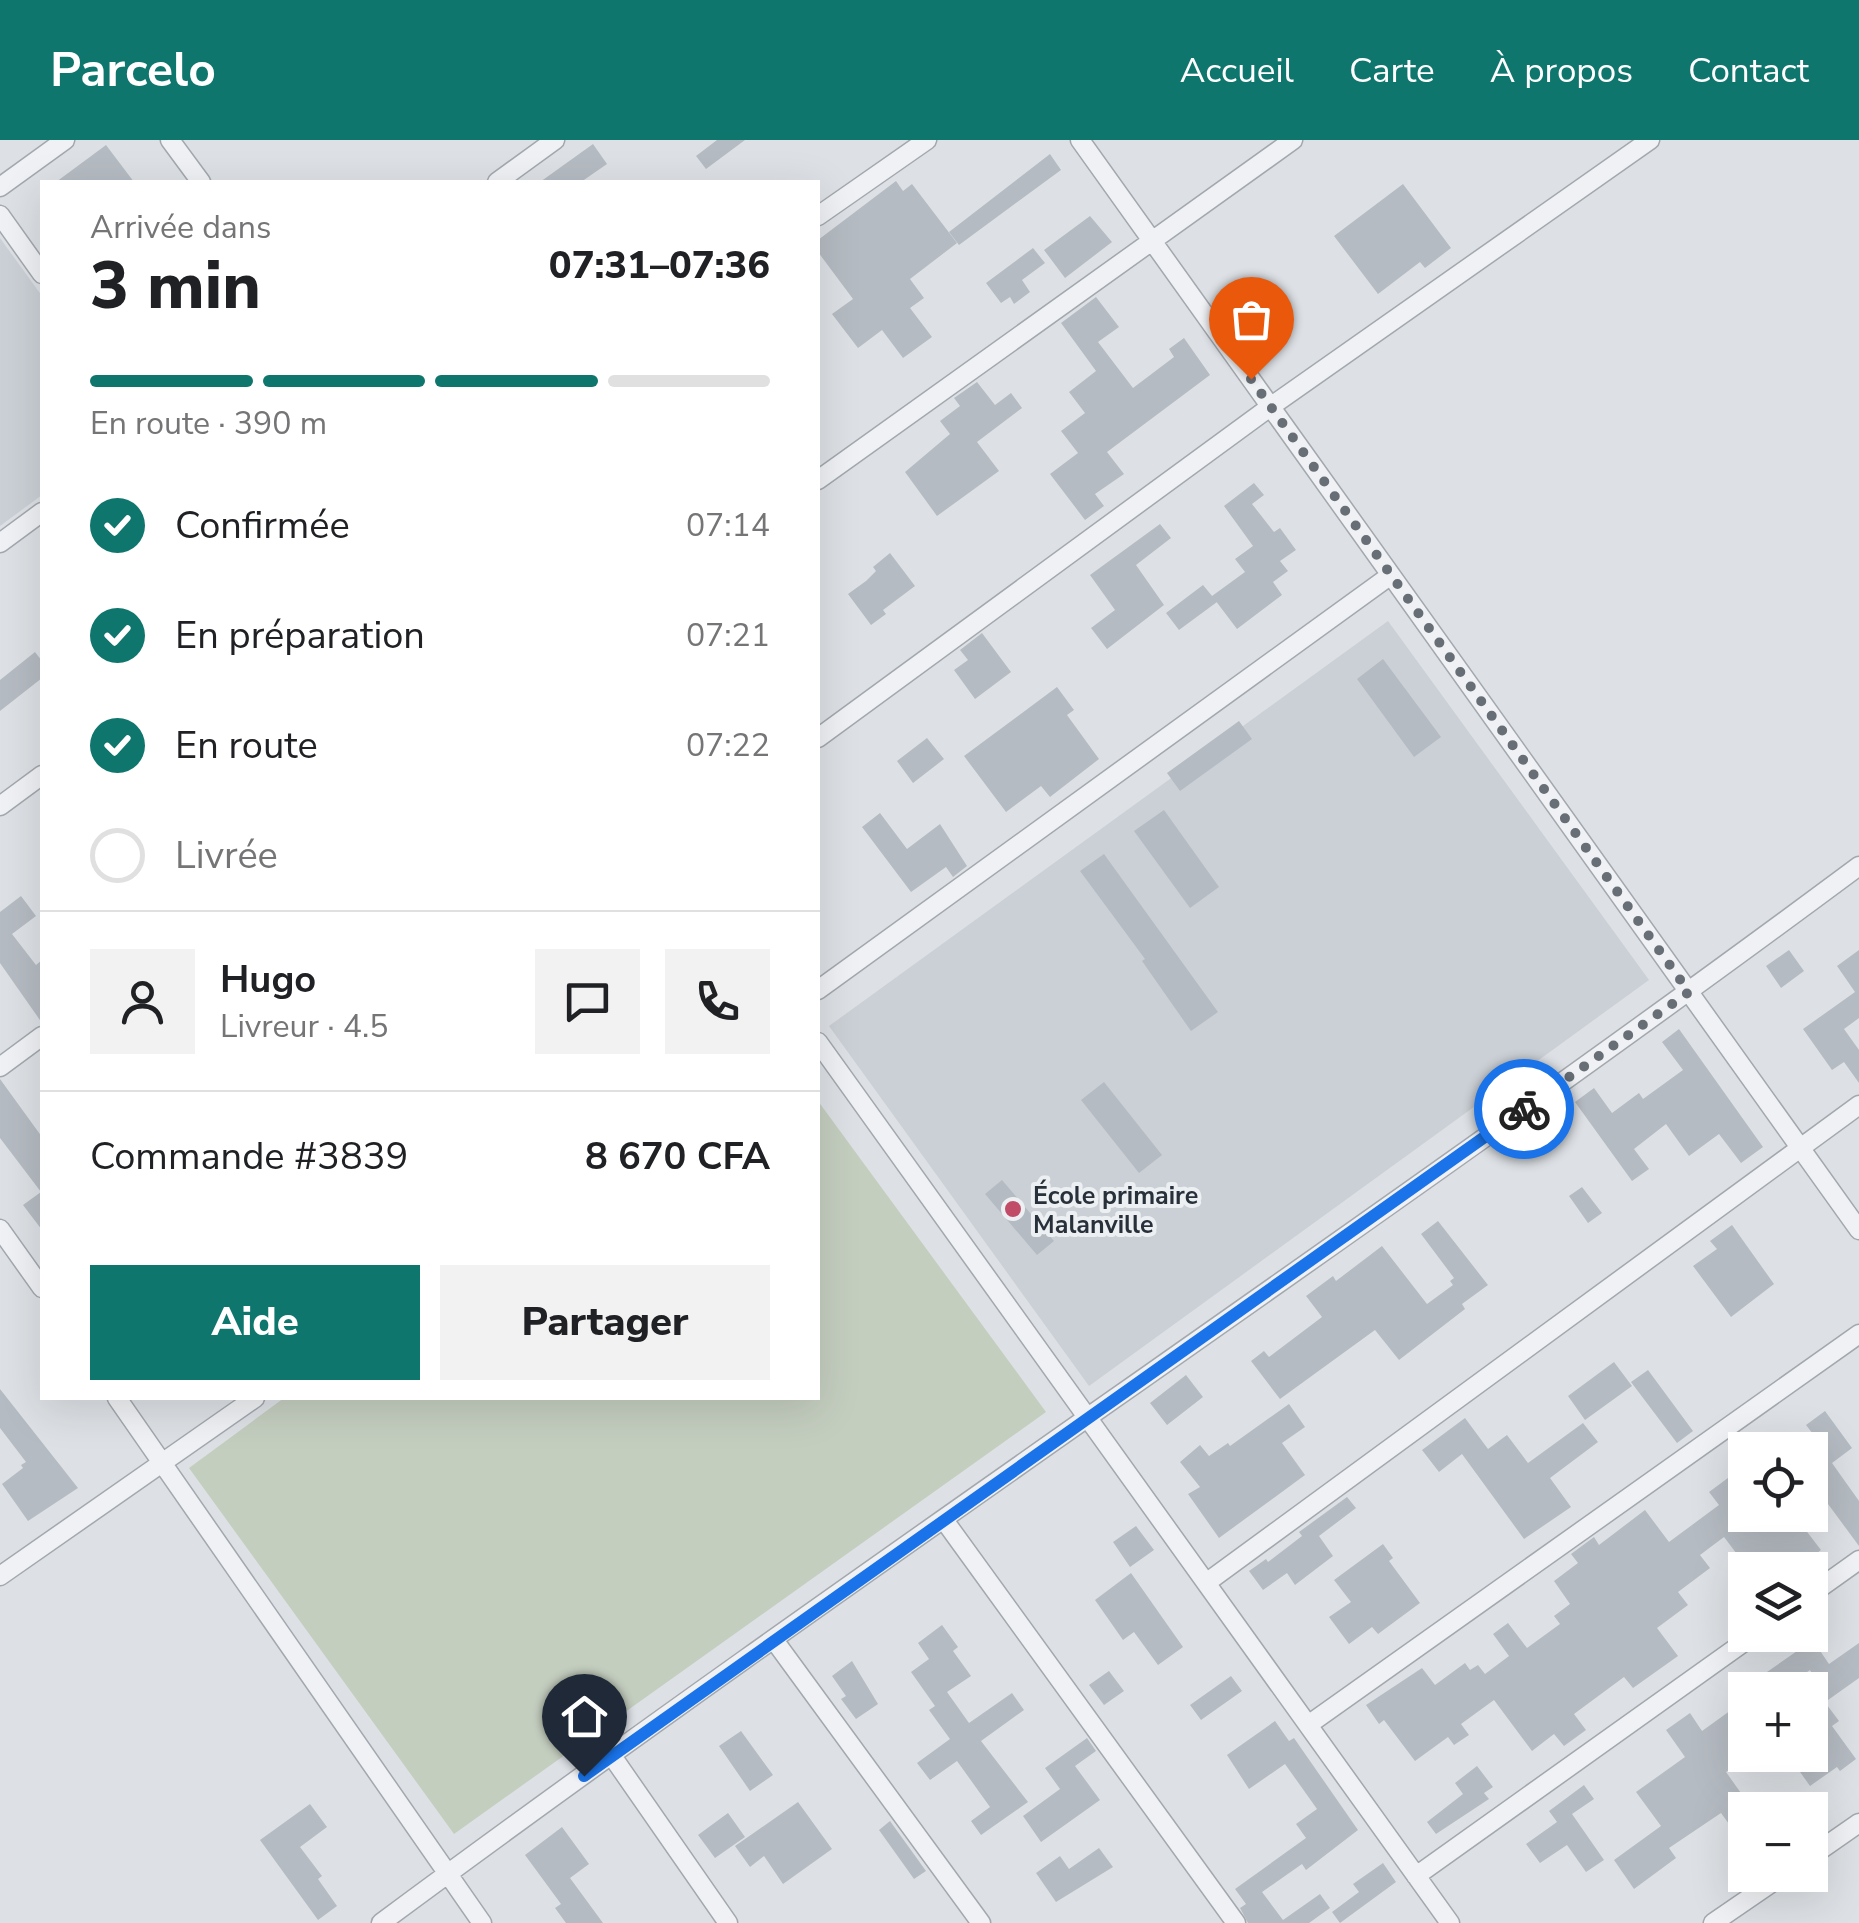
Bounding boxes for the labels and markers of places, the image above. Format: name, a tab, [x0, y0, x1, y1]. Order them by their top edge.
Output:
pin	[1209, 277, 1294, 380]
place label: École primaire Malanville	[1033, 1179, 1198, 1242]
marker: École primaire Malanville	[1002, 1198, 1024, 1220]
pin	[542, 1674, 627, 1777]

